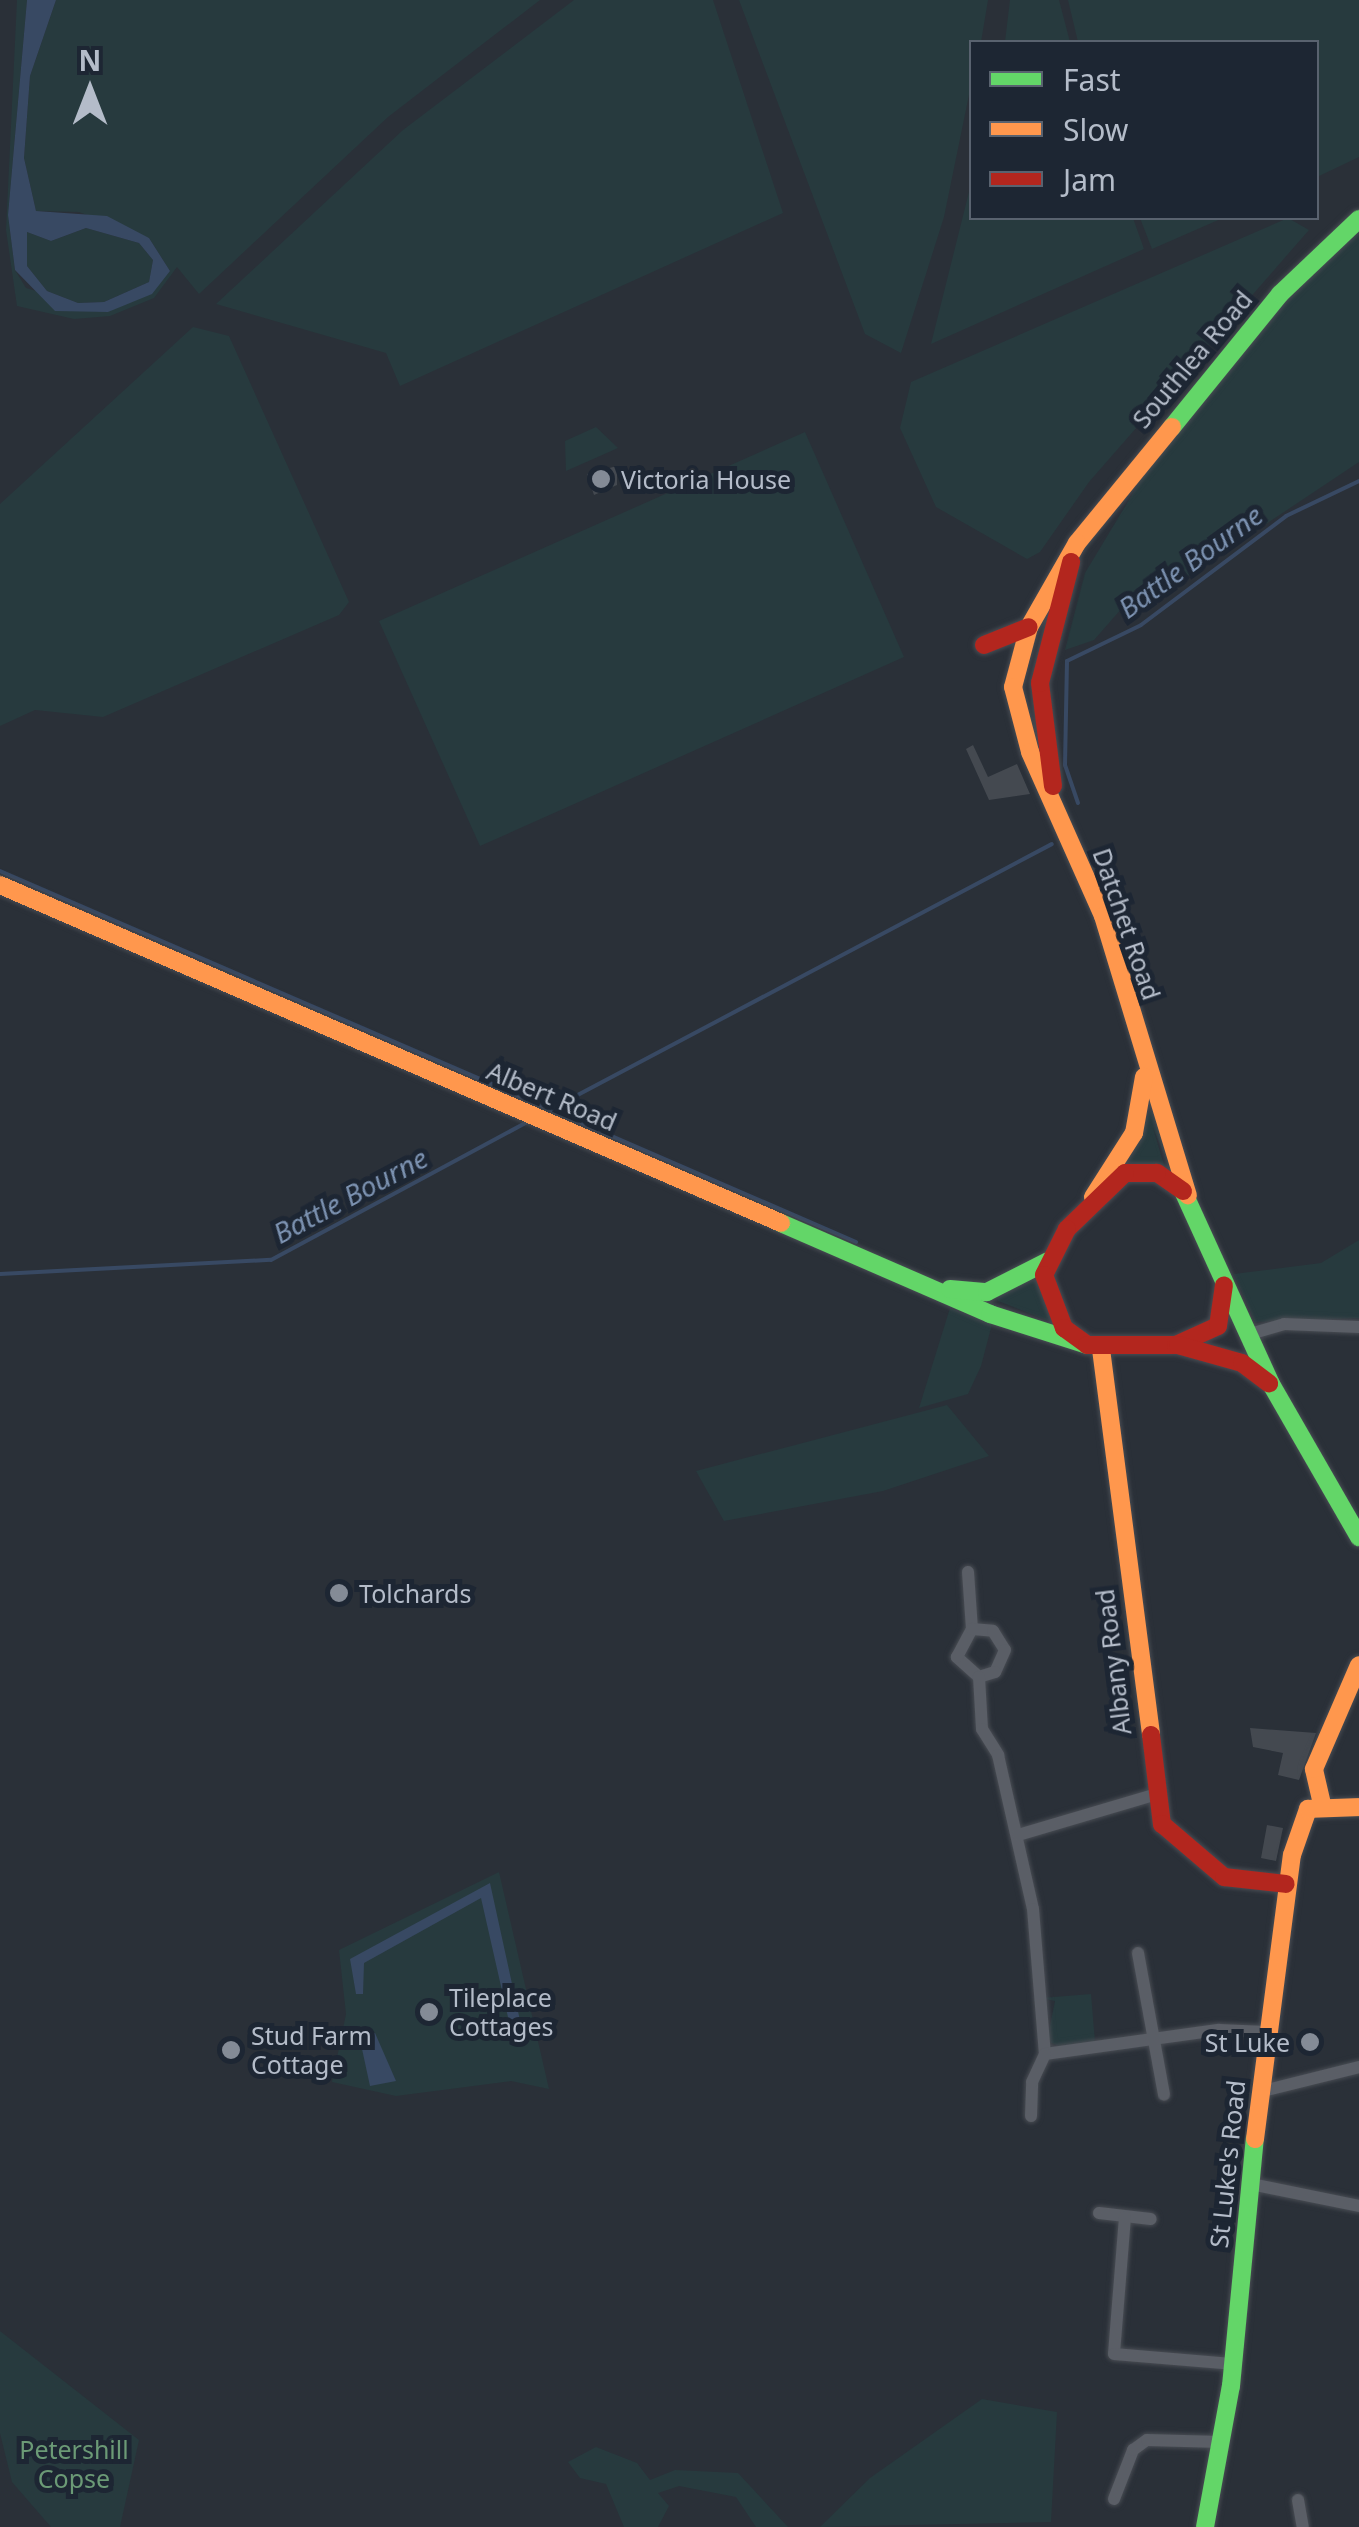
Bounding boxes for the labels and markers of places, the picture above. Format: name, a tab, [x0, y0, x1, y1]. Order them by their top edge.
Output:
place label: Victoria House	[621, 464, 791, 494]
marker: Victoria House	[590, 468, 612, 490]
place label: Tolchards	[359, 1578, 471, 1608]
marker: Tolchards	[328, 1582, 350, 1604]
place label: Tileplace Cottages	[449, 1983, 553, 2042]
marker: Tileplace Cottages	[418, 2001, 440, 2023]
place label: Stud Farm Cottage	[251, 2021, 372, 2080]
place label: St Luke	[1205, 2027, 1290, 2057]
marker: St Luke	[1299, 2031, 1321, 2053]
marker: Stud Farm Cottage	[220, 2039, 242, 2061]

